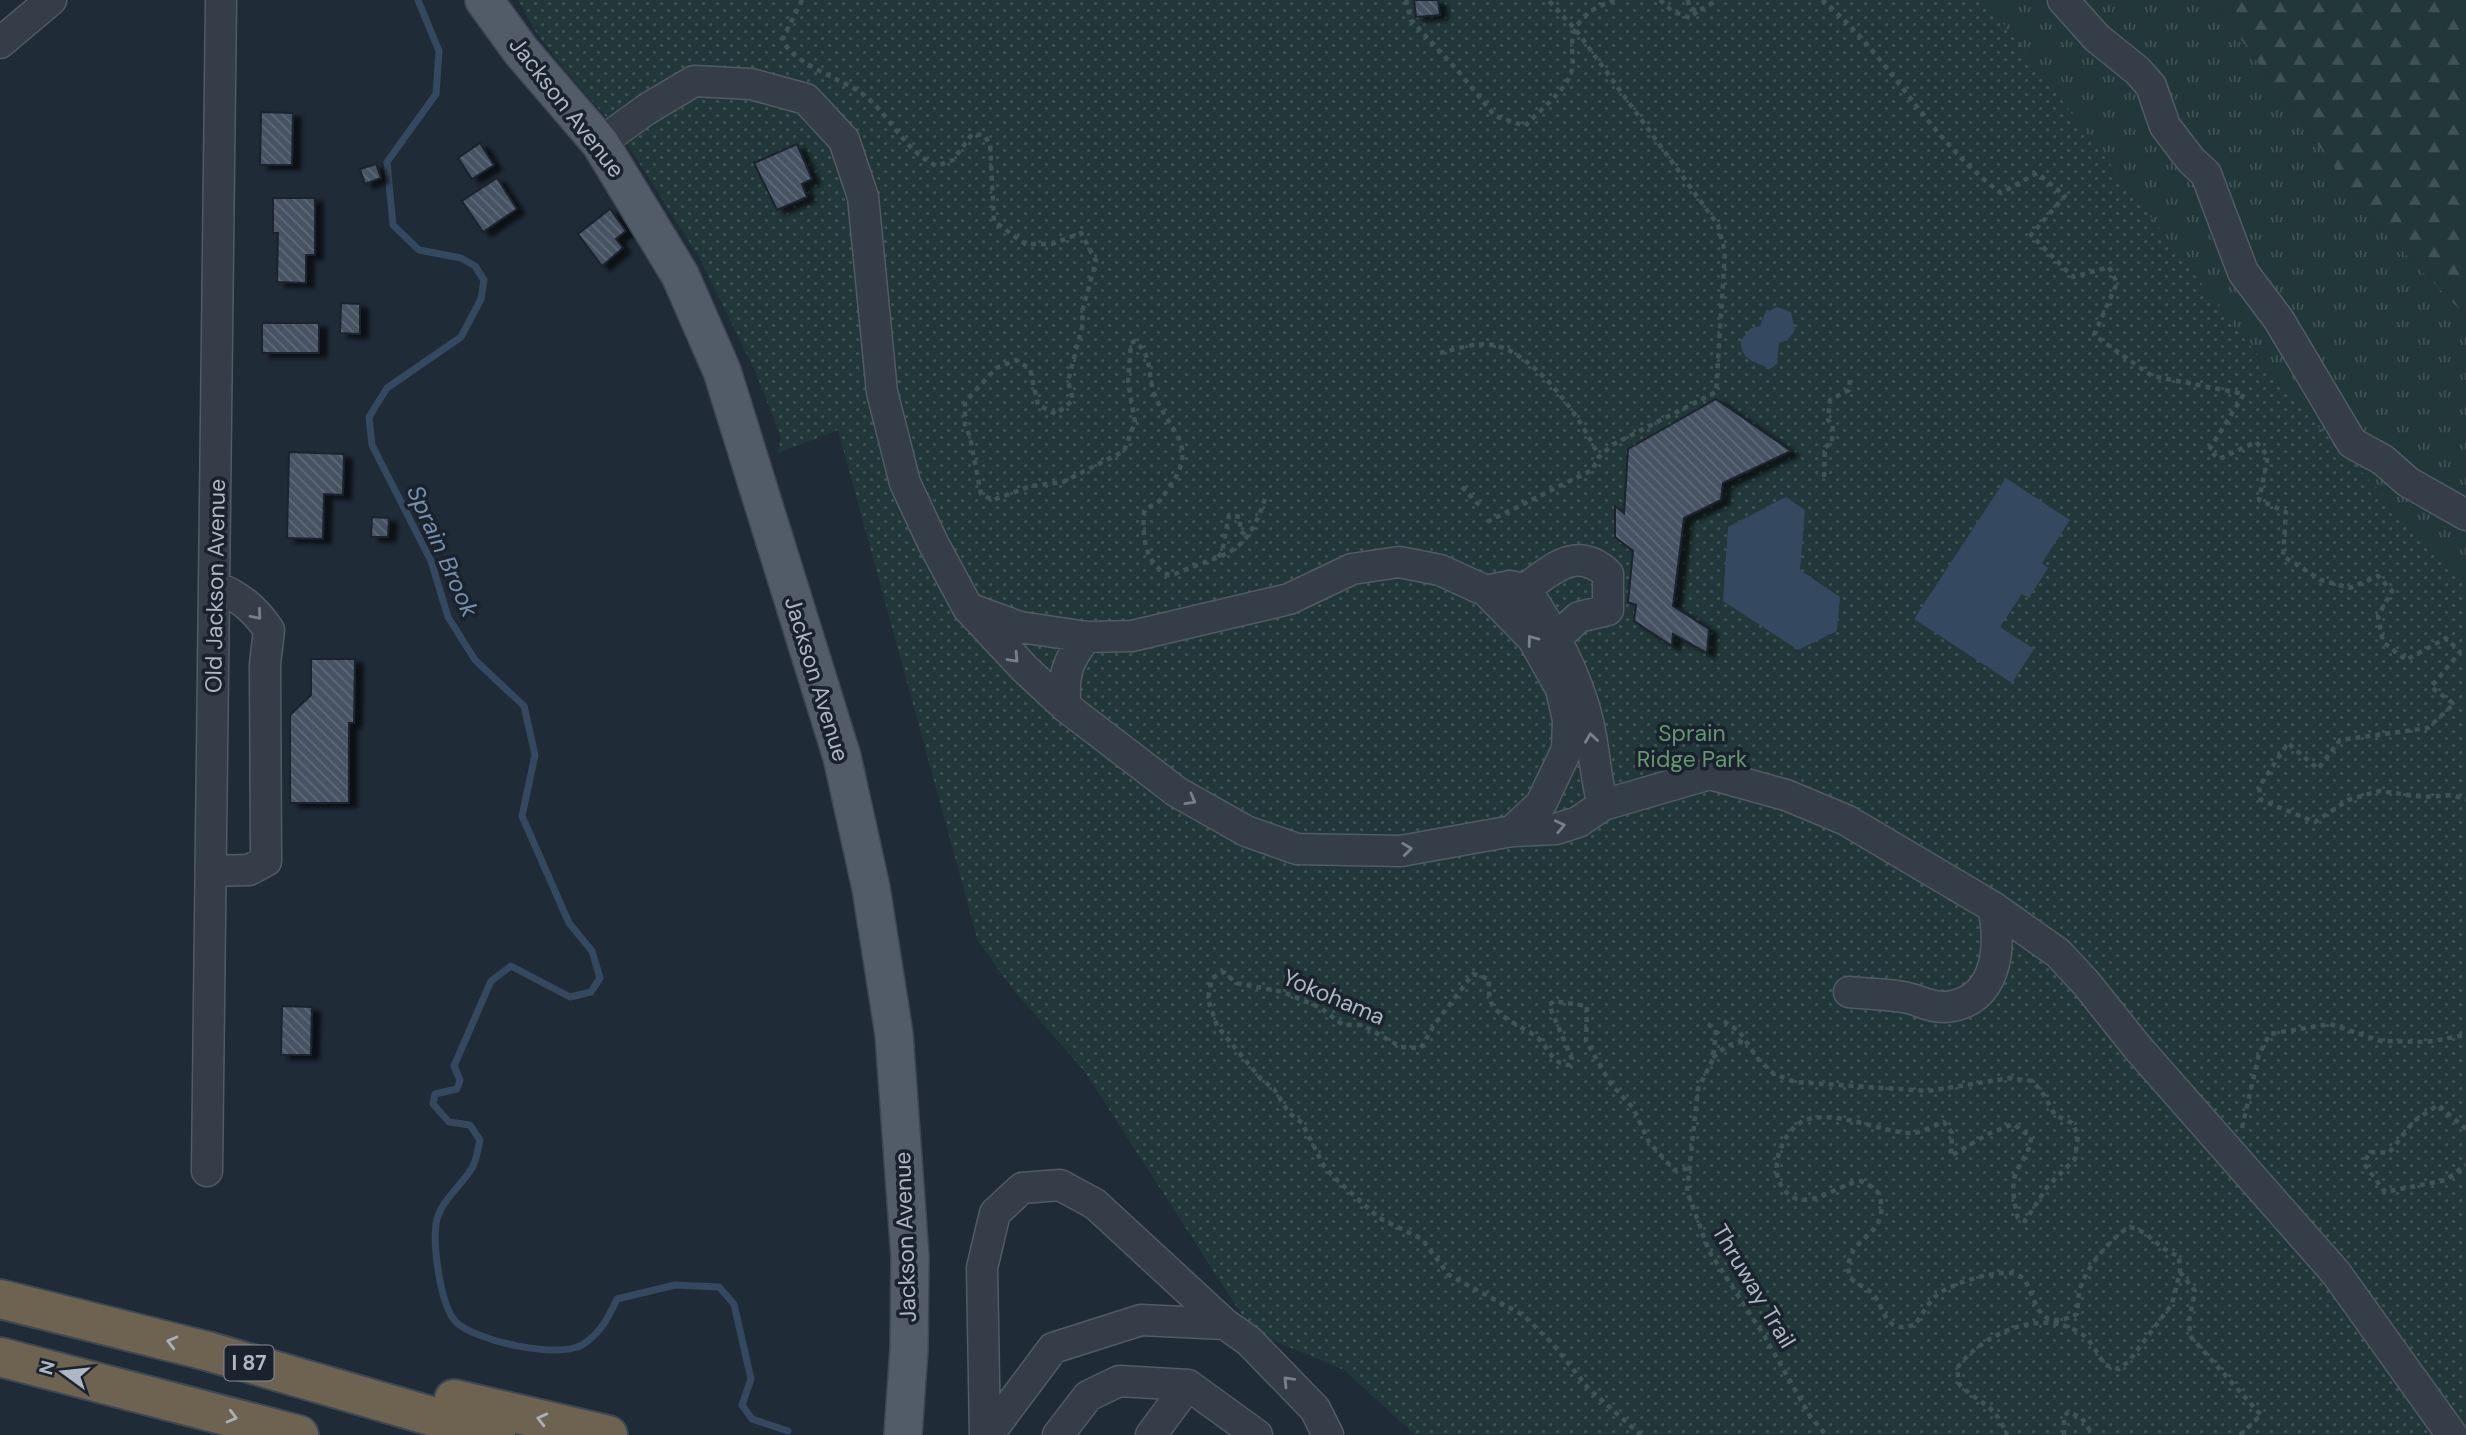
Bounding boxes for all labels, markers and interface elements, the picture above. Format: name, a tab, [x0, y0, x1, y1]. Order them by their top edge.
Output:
street label: Jackson Avenue	[503, 30, 631, 184]
street label: Old Jackson Avenue	[198, 479, 232, 693]
water label: Sprain Brook	[400, 480, 486, 622]
street label: Jackson Avenue	[778, 593, 856, 765]
one-way arrow	[249, 607, 261, 620]
one-way arrow	[1527, 635, 1540, 648]
one-way arrow	[1006, 650, 1019, 663]
park label: Sprain Ridge Park	[1637, 718, 1748, 774]
one-way arrow	[1583, 732, 1598, 744]
one-way arrow	[1184, 792, 1196, 805]
one-way arrow	[1554, 820, 1566, 835]
one-way arrow	[1401, 841, 1413, 856]
street label: Yokohama	[1278, 962, 1390, 1032]
street label: Jackson Avenue	[887, 1151, 923, 1323]
street label: Thruway Trail	[1705, 1219, 1803, 1353]
one-way arrow	[166, 1336, 178, 1350]
north arrow	[28, 1337, 98, 1407]
road number: I 87	[224, 1346, 274, 1380]
text: N	[33, 1358, 61, 1378]
one-way arrow	[1283, 1376, 1296, 1389]
one-way arrow	[226, 1408, 238, 1423]
one-way arrow	[536, 1413, 548, 1427]

